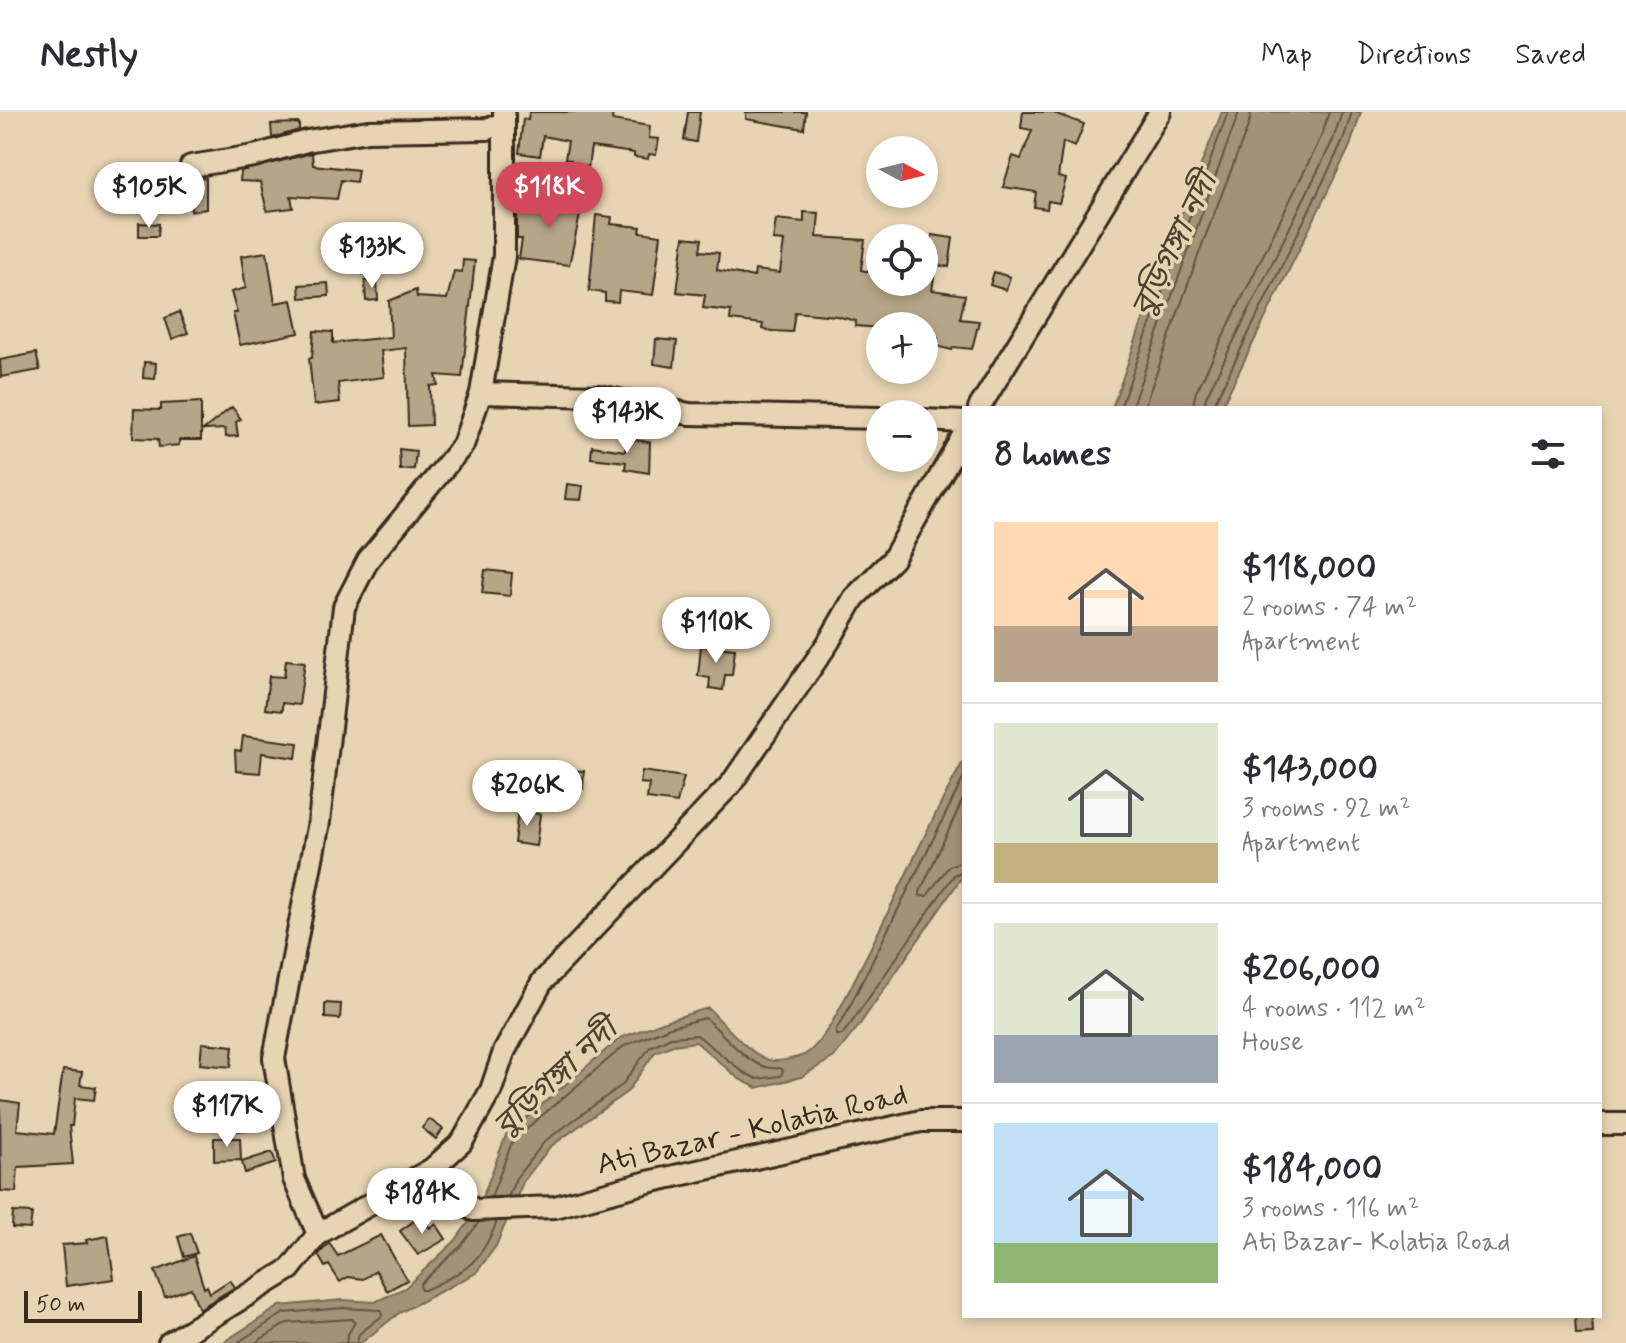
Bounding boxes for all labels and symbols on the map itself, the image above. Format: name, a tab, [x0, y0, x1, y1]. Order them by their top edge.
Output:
north arrow	[866, 136, 938, 208]
water label: বুড়িগঙ্গা নদী	[1122, 161, 1230, 324]
pin: $105K	[93, 162, 205, 230]
pin: $118K	[493, 162, 605, 230]
pin: $133K	[316, 222, 428, 290]
pin: $143K	[571, 387, 683, 455]
pin: $110K	[660, 597, 772, 665]
pin: $206K	[471, 760, 583, 828]
water label: বুড়িগঙ্গা নদী	[485, 1006, 631, 1146]
street label: Ati Bazar - Kolatia Road	[593, 1075, 911, 1185]
pin: $117K	[171, 1081, 283, 1149]
pin: $184K	[366, 1168, 478, 1236]
scale bar	[24, 1287, 142, 1323]

